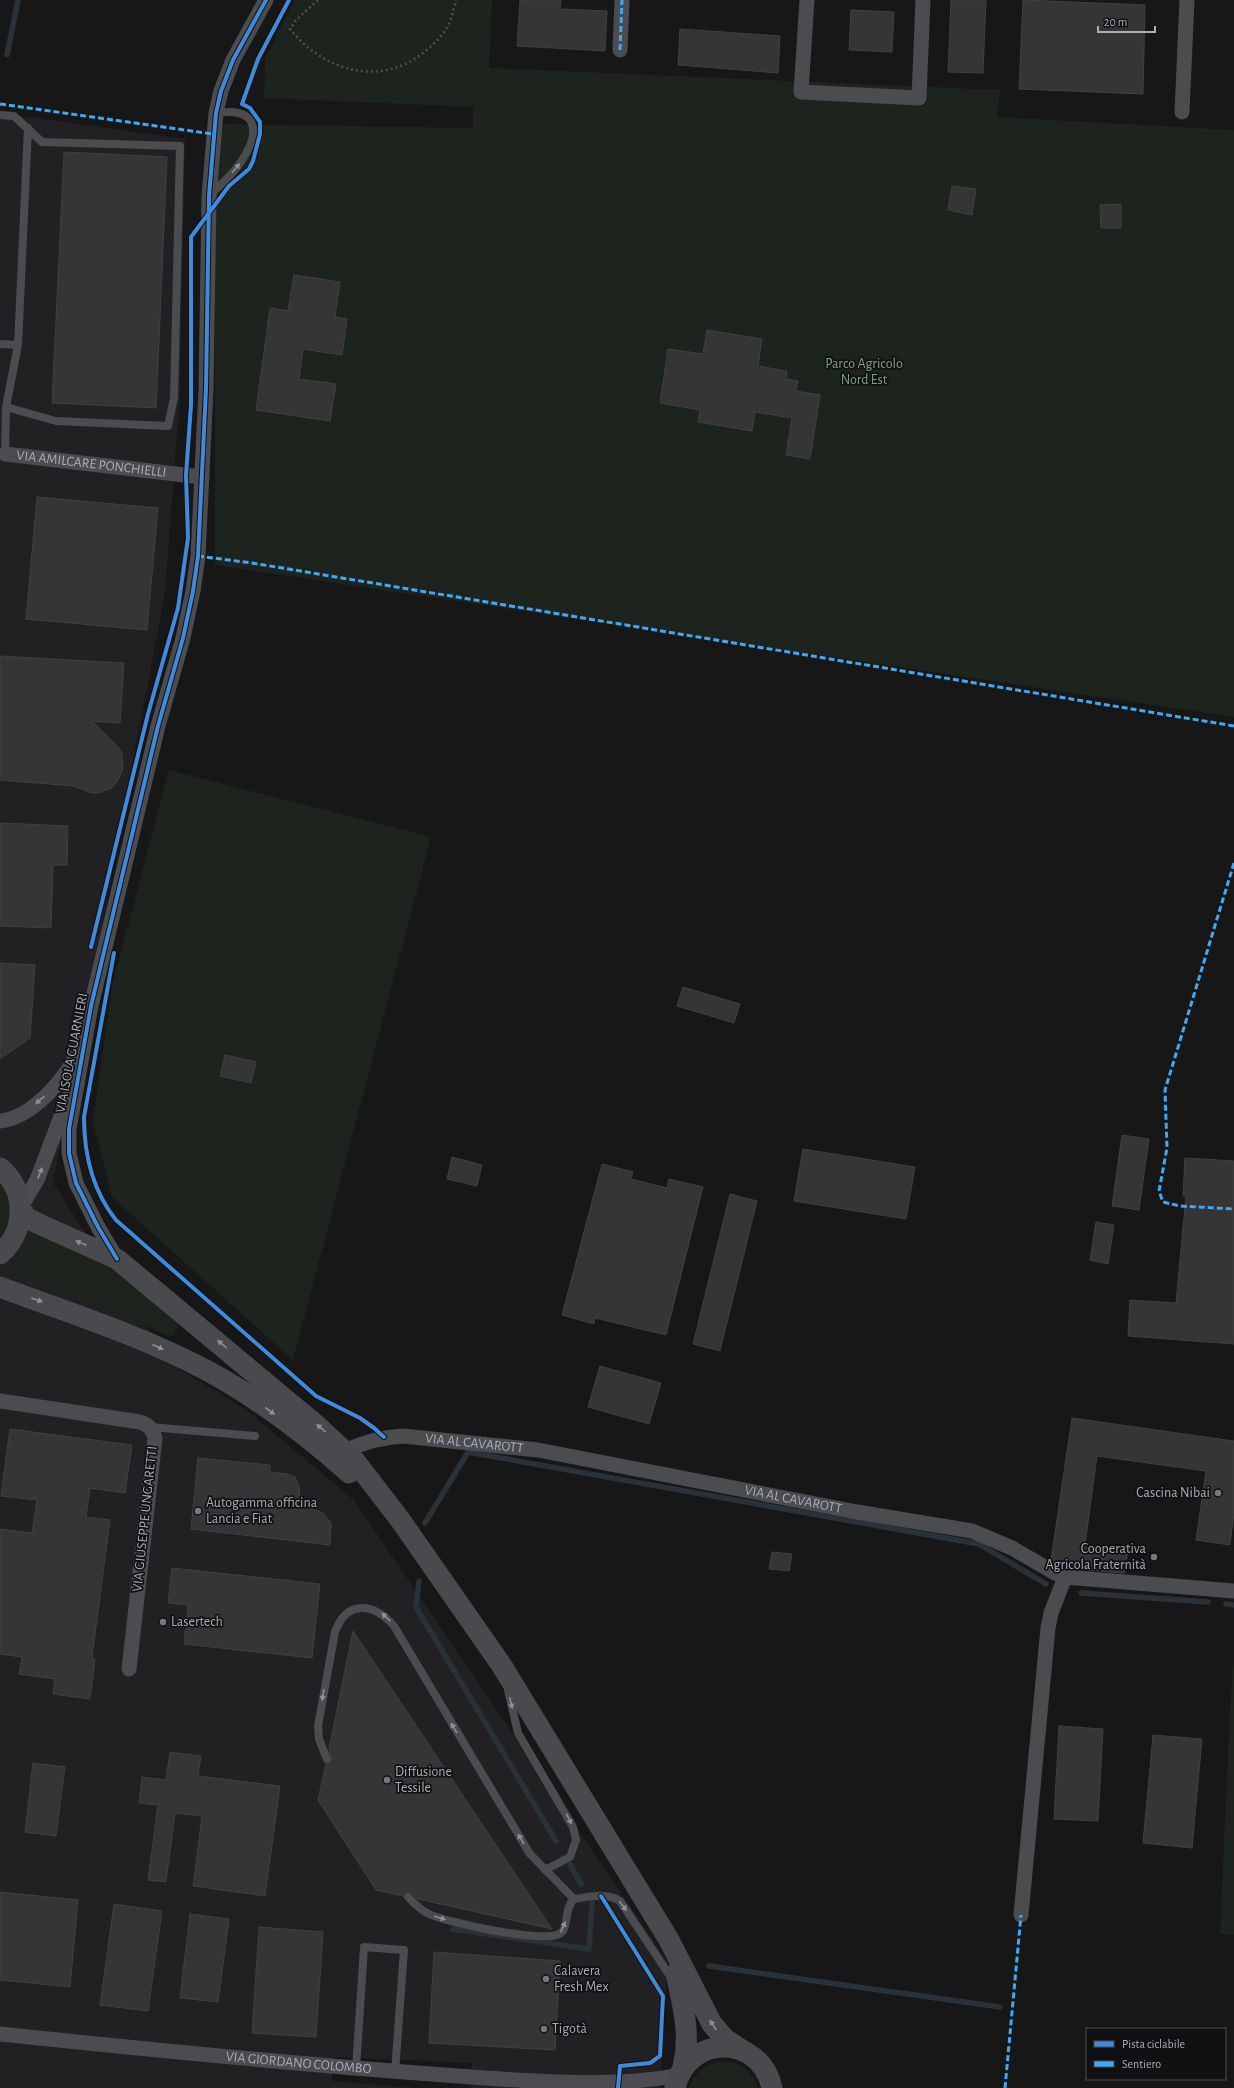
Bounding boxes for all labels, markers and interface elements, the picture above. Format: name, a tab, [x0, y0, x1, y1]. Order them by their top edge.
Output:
scale bar	[1098, 8, 1155, 34]
text: 20 m	[1104, 16, 1127, 28]
one-way arrow	[232, 163, 241, 173]
park label: Parco Agricolo Nord Est	[825, 357, 903, 387]
street label: VIA AMILCARE PONCHIELLI	[16, 448, 167, 480]
street label: VIA ISOLA GUARNIERI	[53, 992, 91, 1114]
one-way arrow	[36, 1095, 45, 1104]
one-way arrow	[37, 1166, 43, 1178]
one-way arrow	[75, 1240, 87, 1246]
one-way arrow	[31, 1298, 43, 1304]
one-way arrow	[216, 1340, 227, 1349]
one-way arrow	[152, 1344, 163, 1350]
one-way arrow	[265, 1407, 276, 1416]
one-way arrow	[316, 1424, 326, 1433]
street label: VIA AL CAVAROTT	[424, 1431, 524, 1455]
street label: VIA GIUSEPPE UNGARETTI	[130, 1445, 160, 1593]
street label: VIA AL CAVAROTT	[743, 1483, 843, 1516]
place label: Cascina Nibai	[1136, 1486, 1210, 1500]
marker: Cascina Nibai	[1213, 1488, 1223, 1498]
place label: Autogamma officina Lancia e Fiat	[206, 1496, 318, 1526]
marker: Autogamma officina Lancia e Fiat	[193, 1506, 203, 1516]
place label: Cooperativa Agricola Fraternità	[1045, 1542, 1147, 1572]
marker: Cooperativa Agricola Fraternità	[1149, 1552, 1159, 1562]
one-way arrow	[381, 1613, 391, 1622]
place label: Lasertech	[171, 1615, 223, 1629]
marker: Lasertech	[158, 1617, 168, 1627]
one-way arrow	[320, 1689, 326, 1701]
one-way arrow	[508, 1698, 514, 1710]
one-way arrow	[450, 1722, 457, 1734]
place label: Diffusione Tessile	[395, 1765, 452, 1795]
marker: Diffusione Tessile	[382, 1775, 392, 1785]
one-way arrow	[566, 1813, 572, 1824]
one-way arrow	[517, 1834, 525, 1844]
one-way arrow	[619, 1900, 627, 1911]
one-way arrow	[434, 1915, 446, 1921]
one-way arrow	[560, 1921, 567, 1933]
place label: Calavera Fresh Mex	[554, 1964, 609, 1994]
marker: Calavera Fresh Mex	[541, 1974, 551, 1984]
one-way arrow	[709, 2020, 717, 2030]
place label: Tigotà	[552, 2022, 587, 2036]
marker: Tigotà	[539, 2024, 549, 2034]
legend	[1086, 2028, 1226, 2080]
text: Pista ciclabile	[1122, 2038, 1185, 2050]
street label: VIA GIORDANO COLOMBO	[225, 2050, 372, 2076]
text: Sentiero	[1122, 2058, 1161, 2070]

